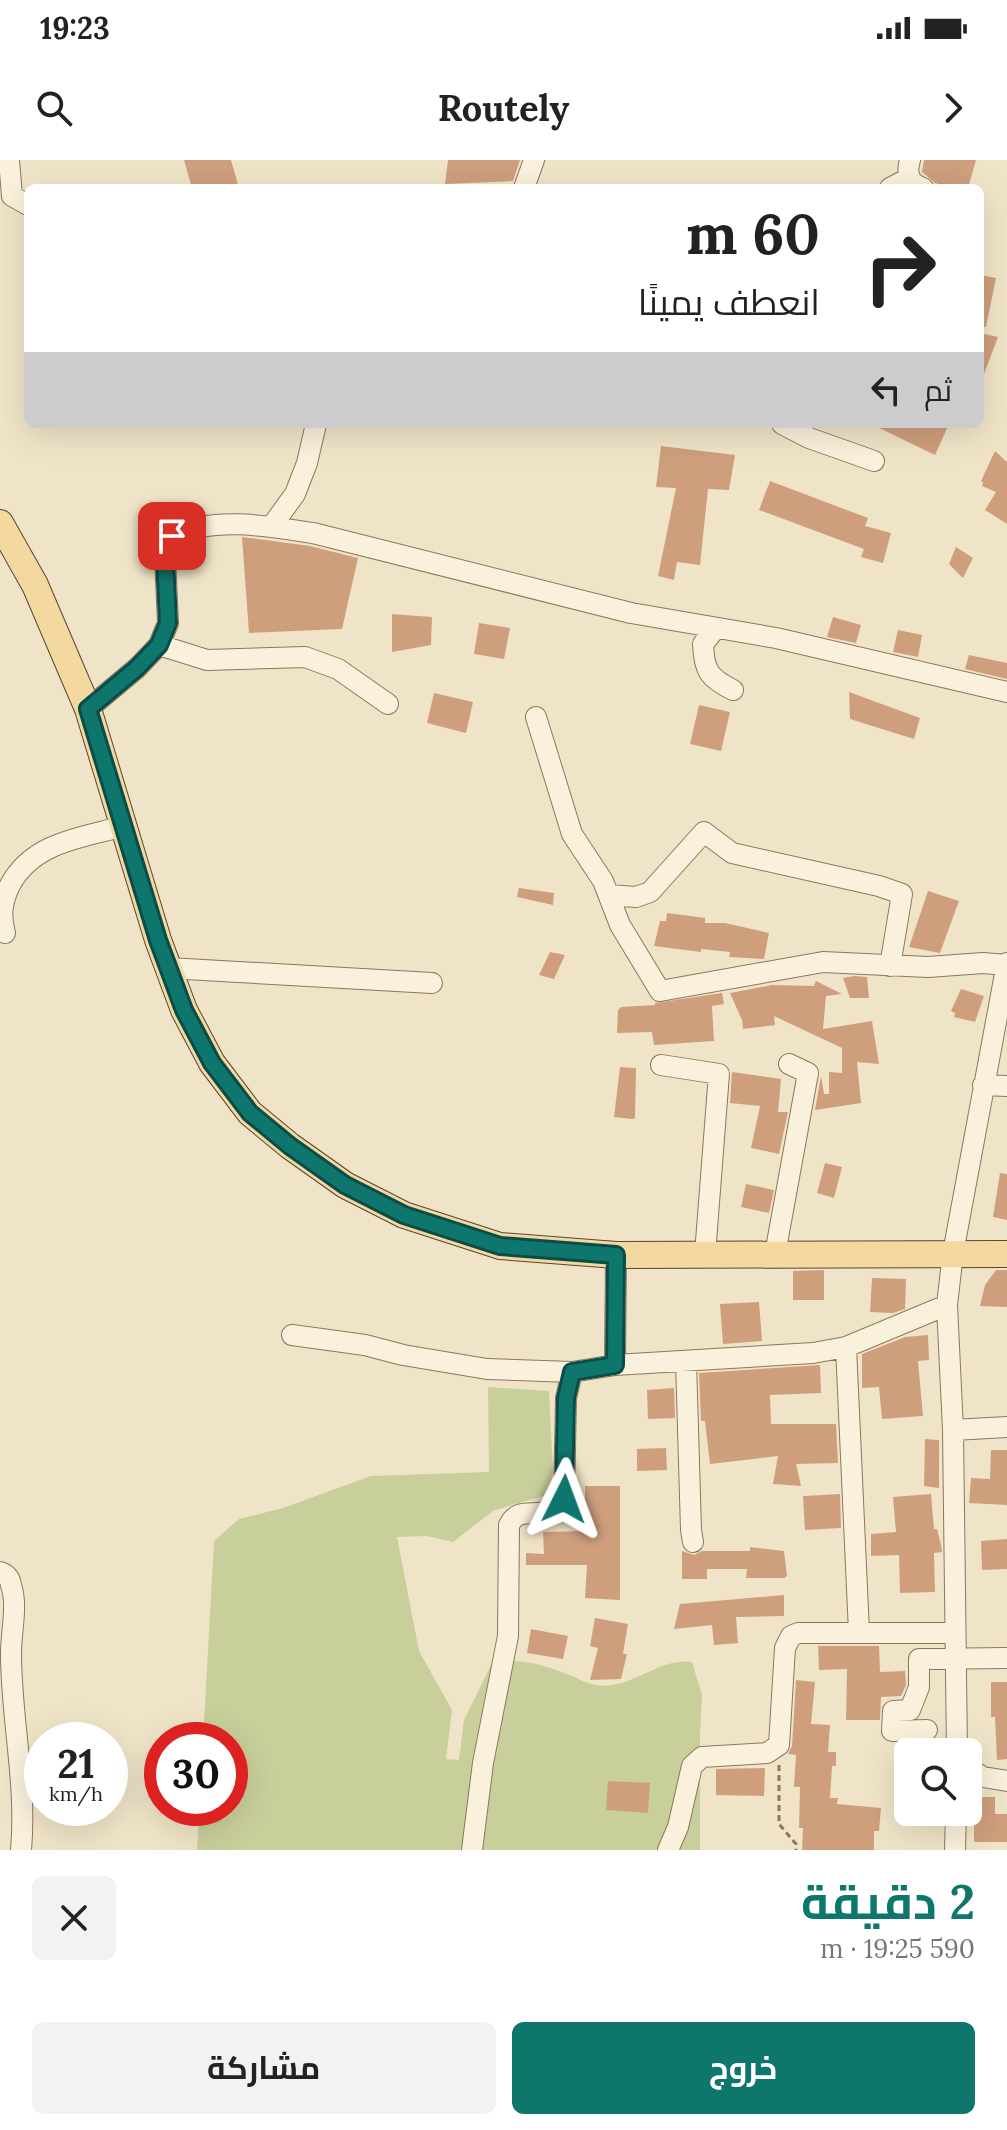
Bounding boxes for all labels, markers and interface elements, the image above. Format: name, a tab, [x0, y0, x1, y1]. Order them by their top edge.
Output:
text: 19:23	[40, 9, 110, 47]
text: Routely	[438, 85, 569, 131]
icon: search	[32, 86, 76, 130]
icon: forward	[931, 86, 975, 130]
text: 60 m	[686, 198, 820, 269]
icon: right	[848, 216, 952, 320]
text: انعطف يمينًا	[638, 279, 820, 325]
icon: left	[864, 368, 908, 412]
text: ثم	[924, 371, 952, 409]
pin	[138, 502, 206, 570]
icon: arrive	[150, 514, 194, 558]
position arrow	[522, 1457, 606, 1541]
speed limit sign: 30	[144, 1722, 248, 1826]
text: 21	[57, 1738, 95, 1789]
map controls	[894, 1738, 982, 1826]
button: search	[894, 1738, 982, 1826]
text: km/h	[49, 1781, 103, 1806]
text: 2 دقيقة	[801, 1871, 975, 1932]
button: close	[32, 1876, 116, 1960]
text: 590 m · 19:25	[820, 1932, 975, 1965]
button: مشاركة	[32, 2022, 496, 2114]
button: خروج	[512, 2022, 975, 2114]

